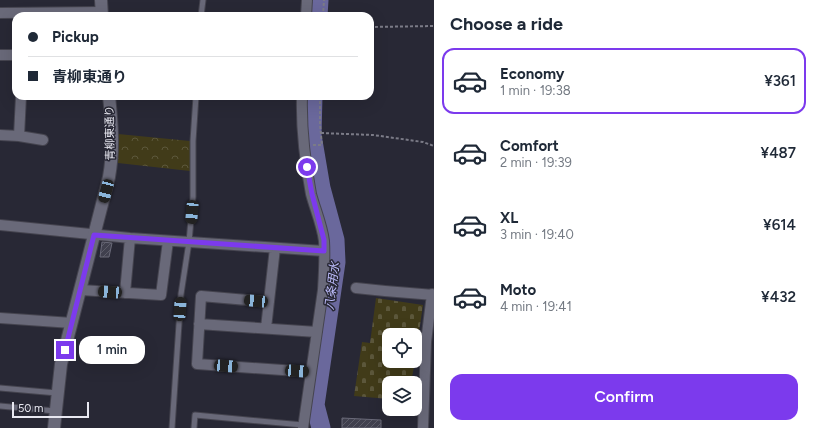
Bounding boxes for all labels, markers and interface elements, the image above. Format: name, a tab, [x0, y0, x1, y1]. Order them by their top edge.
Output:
text: Choose a ride	[450, 13, 563, 35]
text: Pickup	[52, 28, 99, 46]
icon: car	[452, 63, 488, 99]
text: Economy	[500, 65, 565, 83]
text: 青柳東通り	[52, 68, 127, 86]
text: ¥361	[764, 72, 796, 90]
text: 1 min · 19:38	[500, 83, 571, 98]
street label: 青柳東通り	[103, 105, 117, 161]
icon: car	[452, 135, 488, 171]
text: Comfort	[500, 137, 559, 155]
text: ¥487	[761, 144, 796, 162]
text: 2 min · 19:39	[500, 155, 572, 170]
route start	[298, 158, 316, 176]
car	[97, 178, 115, 204]
car	[185, 200, 199, 224]
icon: car	[452, 207, 488, 243]
text: XL	[500, 209, 518, 227]
text: ¥614	[763, 216, 796, 234]
text: 3 min · 19:40	[500, 227, 574, 242]
water label: 八条用水	[322, 259, 342, 311]
icon: car	[452, 279, 488, 315]
text: Moto	[500, 281, 536, 299]
car	[98, 285, 122, 299]
text: ¥432	[761, 288, 796, 306]
car	[244, 294, 268, 308]
car	[173, 297, 187, 321]
text: 4 min · 19:41	[500, 299, 572, 314]
map controls	[382, 328, 422, 416]
button: locate	[382, 328, 422, 368]
callout: 1 min	[79, 336, 145, 364]
route end	[56, 341, 74, 359]
text: 1 min	[97, 342, 127, 357]
car	[214, 359, 238, 373]
car	[285, 364, 309, 378]
button: Confirm	[450, 374, 798, 420]
button: layers	[382, 376, 422, 416]
scale bar	[12, 400, 89, 419]
text: 50 m	[18, 402, 43, 415]

